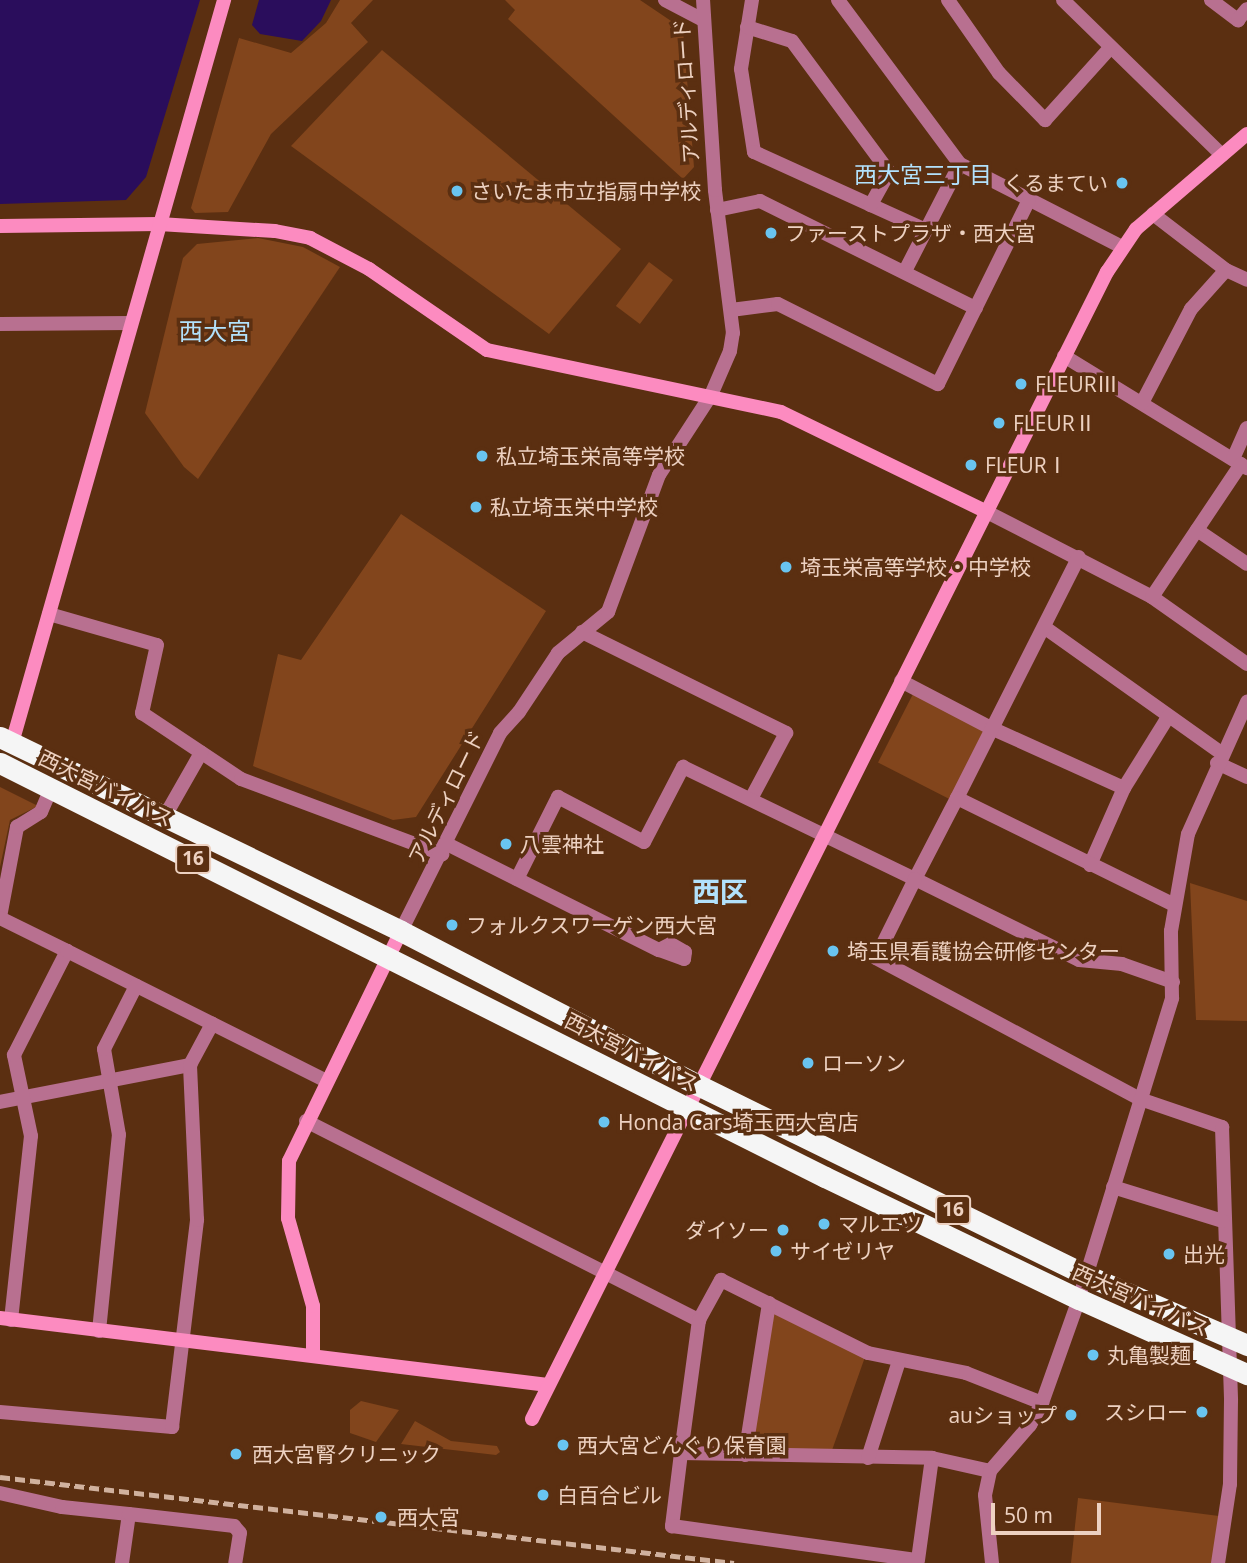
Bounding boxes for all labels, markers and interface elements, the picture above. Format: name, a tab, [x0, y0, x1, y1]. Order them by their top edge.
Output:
street label: アルディロード	[668, 17, 704, 165]
district label: 西大宮三丁目	[854, 160, 992, 188]
place label: くるまてい	[1003, 170, 1108, 196]
marker: くるまてい	[1114, 175, 1130, 191]
place label: さいたま市立指扇中学校	[471, 178, 702, 204]
marker: さいたま市立指扇中学校	[449, 183, 465, 199]
place label: ファーストプラザ・西大宮	[785, 220, 1037, 246]
marker: ファーストプラザ・西大宮	[763, 225, 779, 241]
district label: 西大宮	[179, 317, 251, 345]
place label: FLEURⅢ	[1035, 371, 1118, 397]
marker: FLEURⅢ	[1013, 376, 1029, 392]
place label: FLEURⅡ	[1013, 410, 1096, 436]
marker: FLEURⅡ	[991, 415, 1007, 431]
place label: 私立埼玉栄高等学校	[496, 443, 685, 469]
marker: 私立埼玉栄高等学校	[474, 448, 490, 464]
place label: FLEURⅠ	[985, 452, 1068, 478]
marker: FLEURⅠ	[963, 457, 979, 473]
place label: 私立埼玉栄中学校	[490, 494, 658, 520]
marker: 私立埼玉栄中学校	[468, 499, 484, 515]
place label: 埼玉栄高等学校・中学校	[800, 554, 1031, 580]
marker: 埼玉栄高等学校・中学校	[778, 559, 794, 575]
street label: アルディロード	[402, 725, 490, 869]
street label: 西大宮バイパス	[34, 744, 178, 832]
place label: 八雲神社	[520, 831, 604, 857]
marker: 八雲神社	[498, 836, 514, 852]
road number: 16	[174, 844, 212, 874]
district label: 西区	[692, 874, 748, 908]
place label: フォルクスワーゲン西大宮	[466, 912, 718, 938]
marker: フォルクスワーゲン西大宮	[444, 917, 460, 933]
place label: 埼玉県看護協会研修センター	[847, 938, 1120, 964]
marker: 埼玉県看護協会研修センター	[825, 943, 841, 959]
street label: 西大宮バイパス	[561, 1007, 703, 1097]
place label: ローソン	[822, 1050, 906, 1076]
marker: ローソン	[800, 1055, 816, 1071]
place label: Honda Cars埼玉西大宮店	[618, 1109, 858, 1135]
marker: Honda Cars埼玉西大宮店	[596, 1114, 612, 1130]
road number: 16	[934, 1194, 972, 1226]
place label: マルエツ	[838, 1211, 922, 1237]
marker: マルエツ	[816, 1216, 832, 1232]
place label: ダイソー	[685, 1217, 769, 1243]
marker: ダイソー	[775, 1222, 791, 1238]
place label: サイゼリヤ	[790, 1238, 895, 1264]
place label: 出光	[1183, 1241, 1225, 1267]
marker: サイゼリヤ	[768, 1243, 784, 1259]
marker: 出光	[1161, 1246, 1177, 1262]
street label: 西大宮バイパス	[1069, 1259, 1213, 1341]
place label: 丸亀製麺	[1107, 1342, 1191, 1368]
marker: 丸亀製麺	[1085, 1347, 1101, 1363]
place label: スシロー	[1104, 1399, 1188, 1425]
place label: auショップ	[948, 1402, 1057, 1428]
marker: スシロー	[1194, 1404, 1210, 1420]
marker: auショップ	[1063, 1407, 1079, 1423]
place label: 西大宮どんぐり保育園	[577, 1432, 787, 1458]
marker: 西大宮どんぐり保育園	[555, 1437, 571, 1453]
place label: 西大宮腎クリニック	[252, 1441, 441, 1467]
marker: 西大宮腎クリニック	[226, 1444, 246, 1464]
place label: 白百合ビル	[557, 1482, 662, 1508]
marker: 白百合ビル	[535, 1487, 551, 1503]
scale bar	[995, 1490, 1105, 1534]
text: 50 m	[1004, 1501, 1053, 1529]
place label: 西大宮	[397, 1504, 460, 1530]
marker: 西大宮	[371, 1507, 391, 1527]

